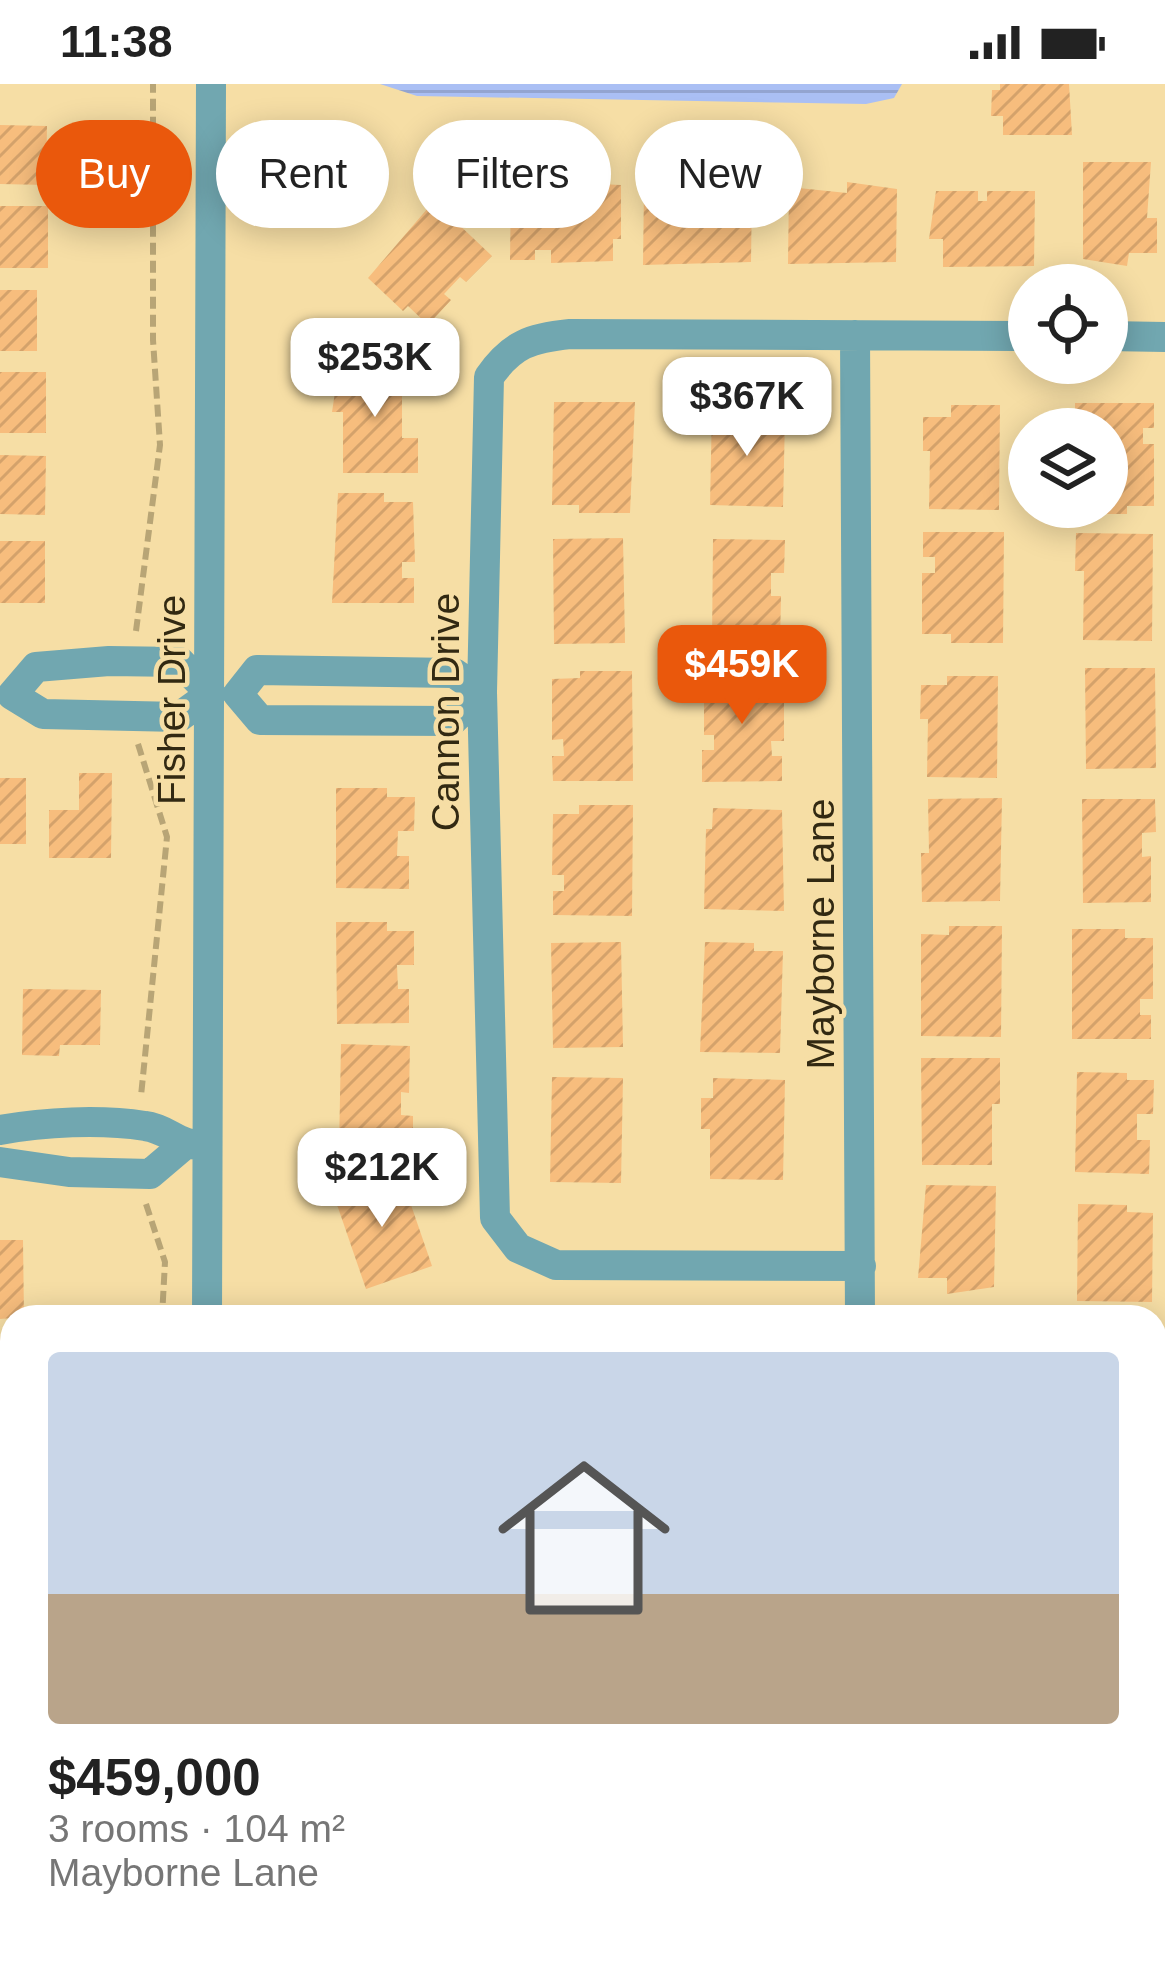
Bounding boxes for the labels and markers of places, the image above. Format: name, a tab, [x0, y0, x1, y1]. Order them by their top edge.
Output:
pin: $253K	[291, 318, 459, 420]
pin: $367K	[663, 357, 831, 459]
pin: $459K	[658, 625, 826, 727]
pin: $212K	[298, 1128, 466, 1230]

